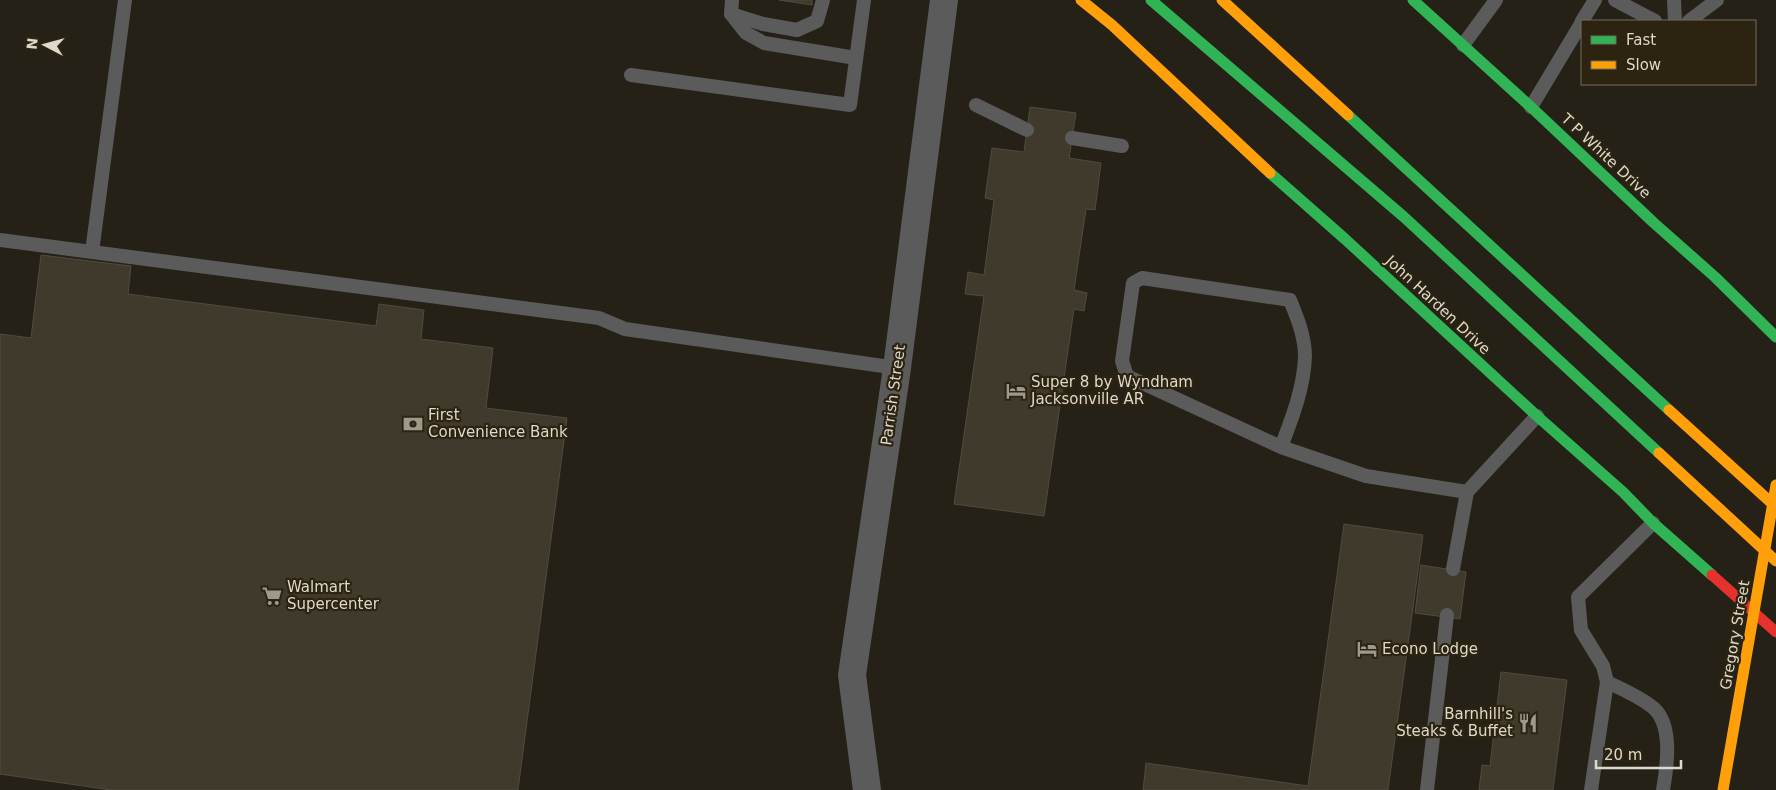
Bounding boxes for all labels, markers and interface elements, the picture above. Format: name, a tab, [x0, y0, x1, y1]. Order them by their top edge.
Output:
north arrow	[20, 20, 70, 70]
legend	[1581, 20, 1756, 85]
text: Fast	[1626, 31, 1656, 49]
text: N	[24, 37, 41, 50]
text: Slow	[1626, 56, 1661, 74]
street label: T P White Drive	[1557, 109, 1655, 202]
street label: John Harden Drive	[1381, 251, 1494, 358]
street label: Parrish Street	[877, 343, 909, 447]
place label: Super 8 by Wyndham Jacksonville AR	[1030, 373, 1193, 408]
hotel icon: Super 8 by Wyndham Jacksonville AR	[1005, 380, 1027, 402]
place label: First Convenience Bank	[428, 406, 568, 441]
bank icon: First Convenience Bank	[402, 413, 424, 435]
place label: Walmart Supercenter	[287, 578, 380, 613]
street label: Gregory Street	[1717, 579, 1754, 691]
supermarket icon: Walmart Supercenter	[261, 585, 283, 607]
hotel icon: Econo Lodge	[1356, 638, 1378, 660]
place label: Econo Lodge	[1382, 640, 1478, 658]
place label: Barnhill's Steaks & Buffet	[1396, 705, 1513, 740]
restaurant icon: Barnhill's Steaks & Buffet	[1517, 712, 1539, 734]
scale bar	[1596, 738, 1681, 770]
text: 20 m	[1604, 746, 1642, 764]

